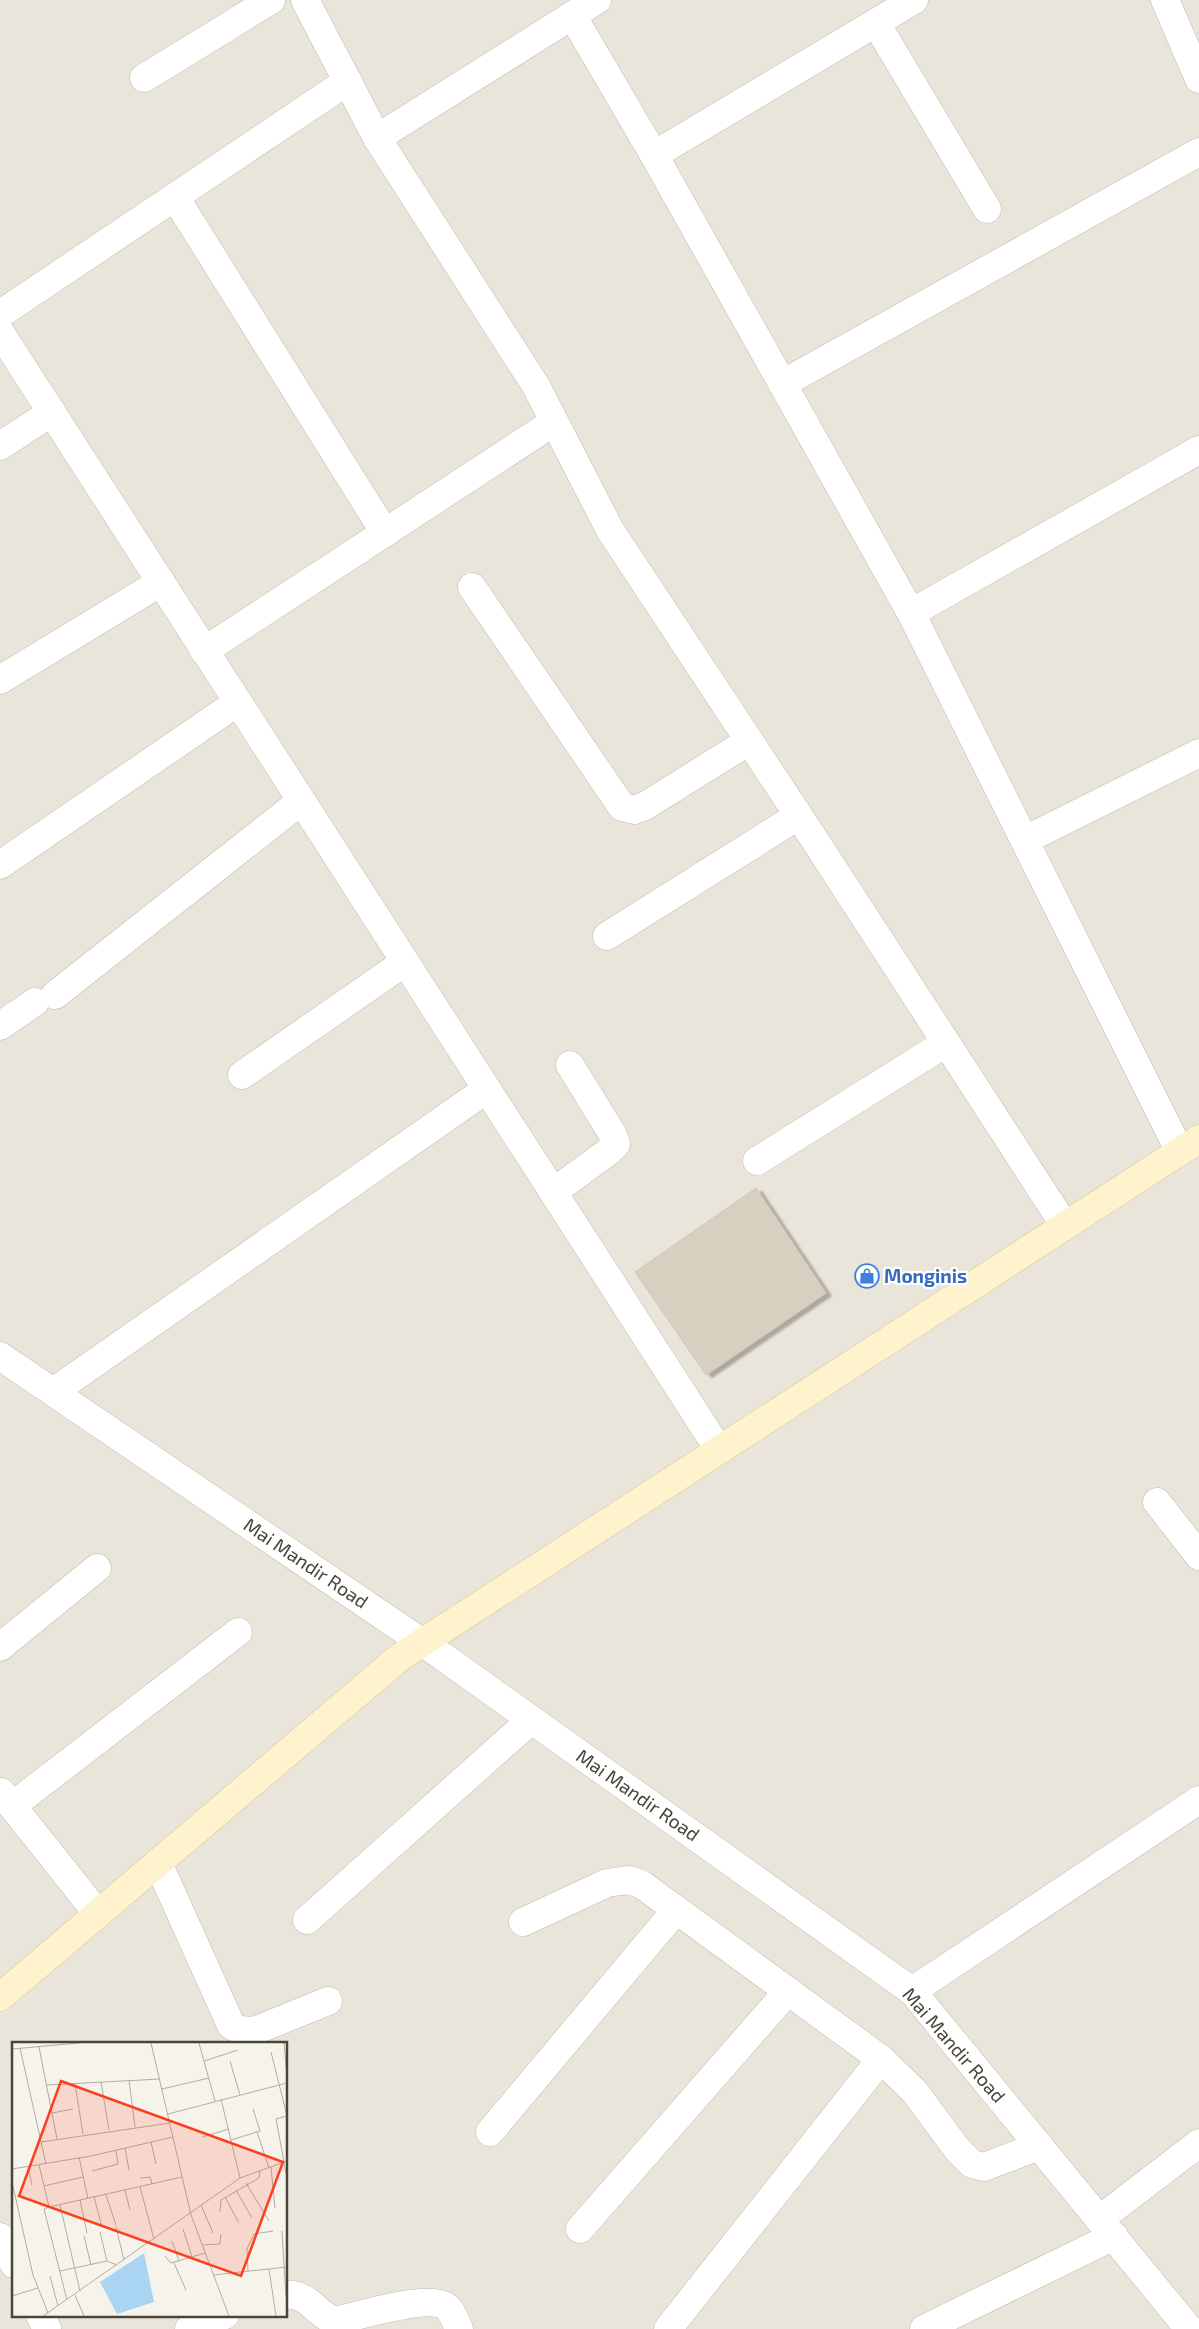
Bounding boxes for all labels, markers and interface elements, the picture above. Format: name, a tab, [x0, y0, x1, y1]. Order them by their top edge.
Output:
shop icon: Monginis	[854, 1263, 880, 1289]
place label: Monginis	[884, 1264, 967, 1287]
street label: Mai Mandir Road	[240, 1513, 373, 1613]
street label: Mai Mandir Road	[572, 1744, 704, 1846]
street label: Mai Mandir Road	[898, 1982, 1011, 2107]
inset map	[12, 2042, 288, 2316]

